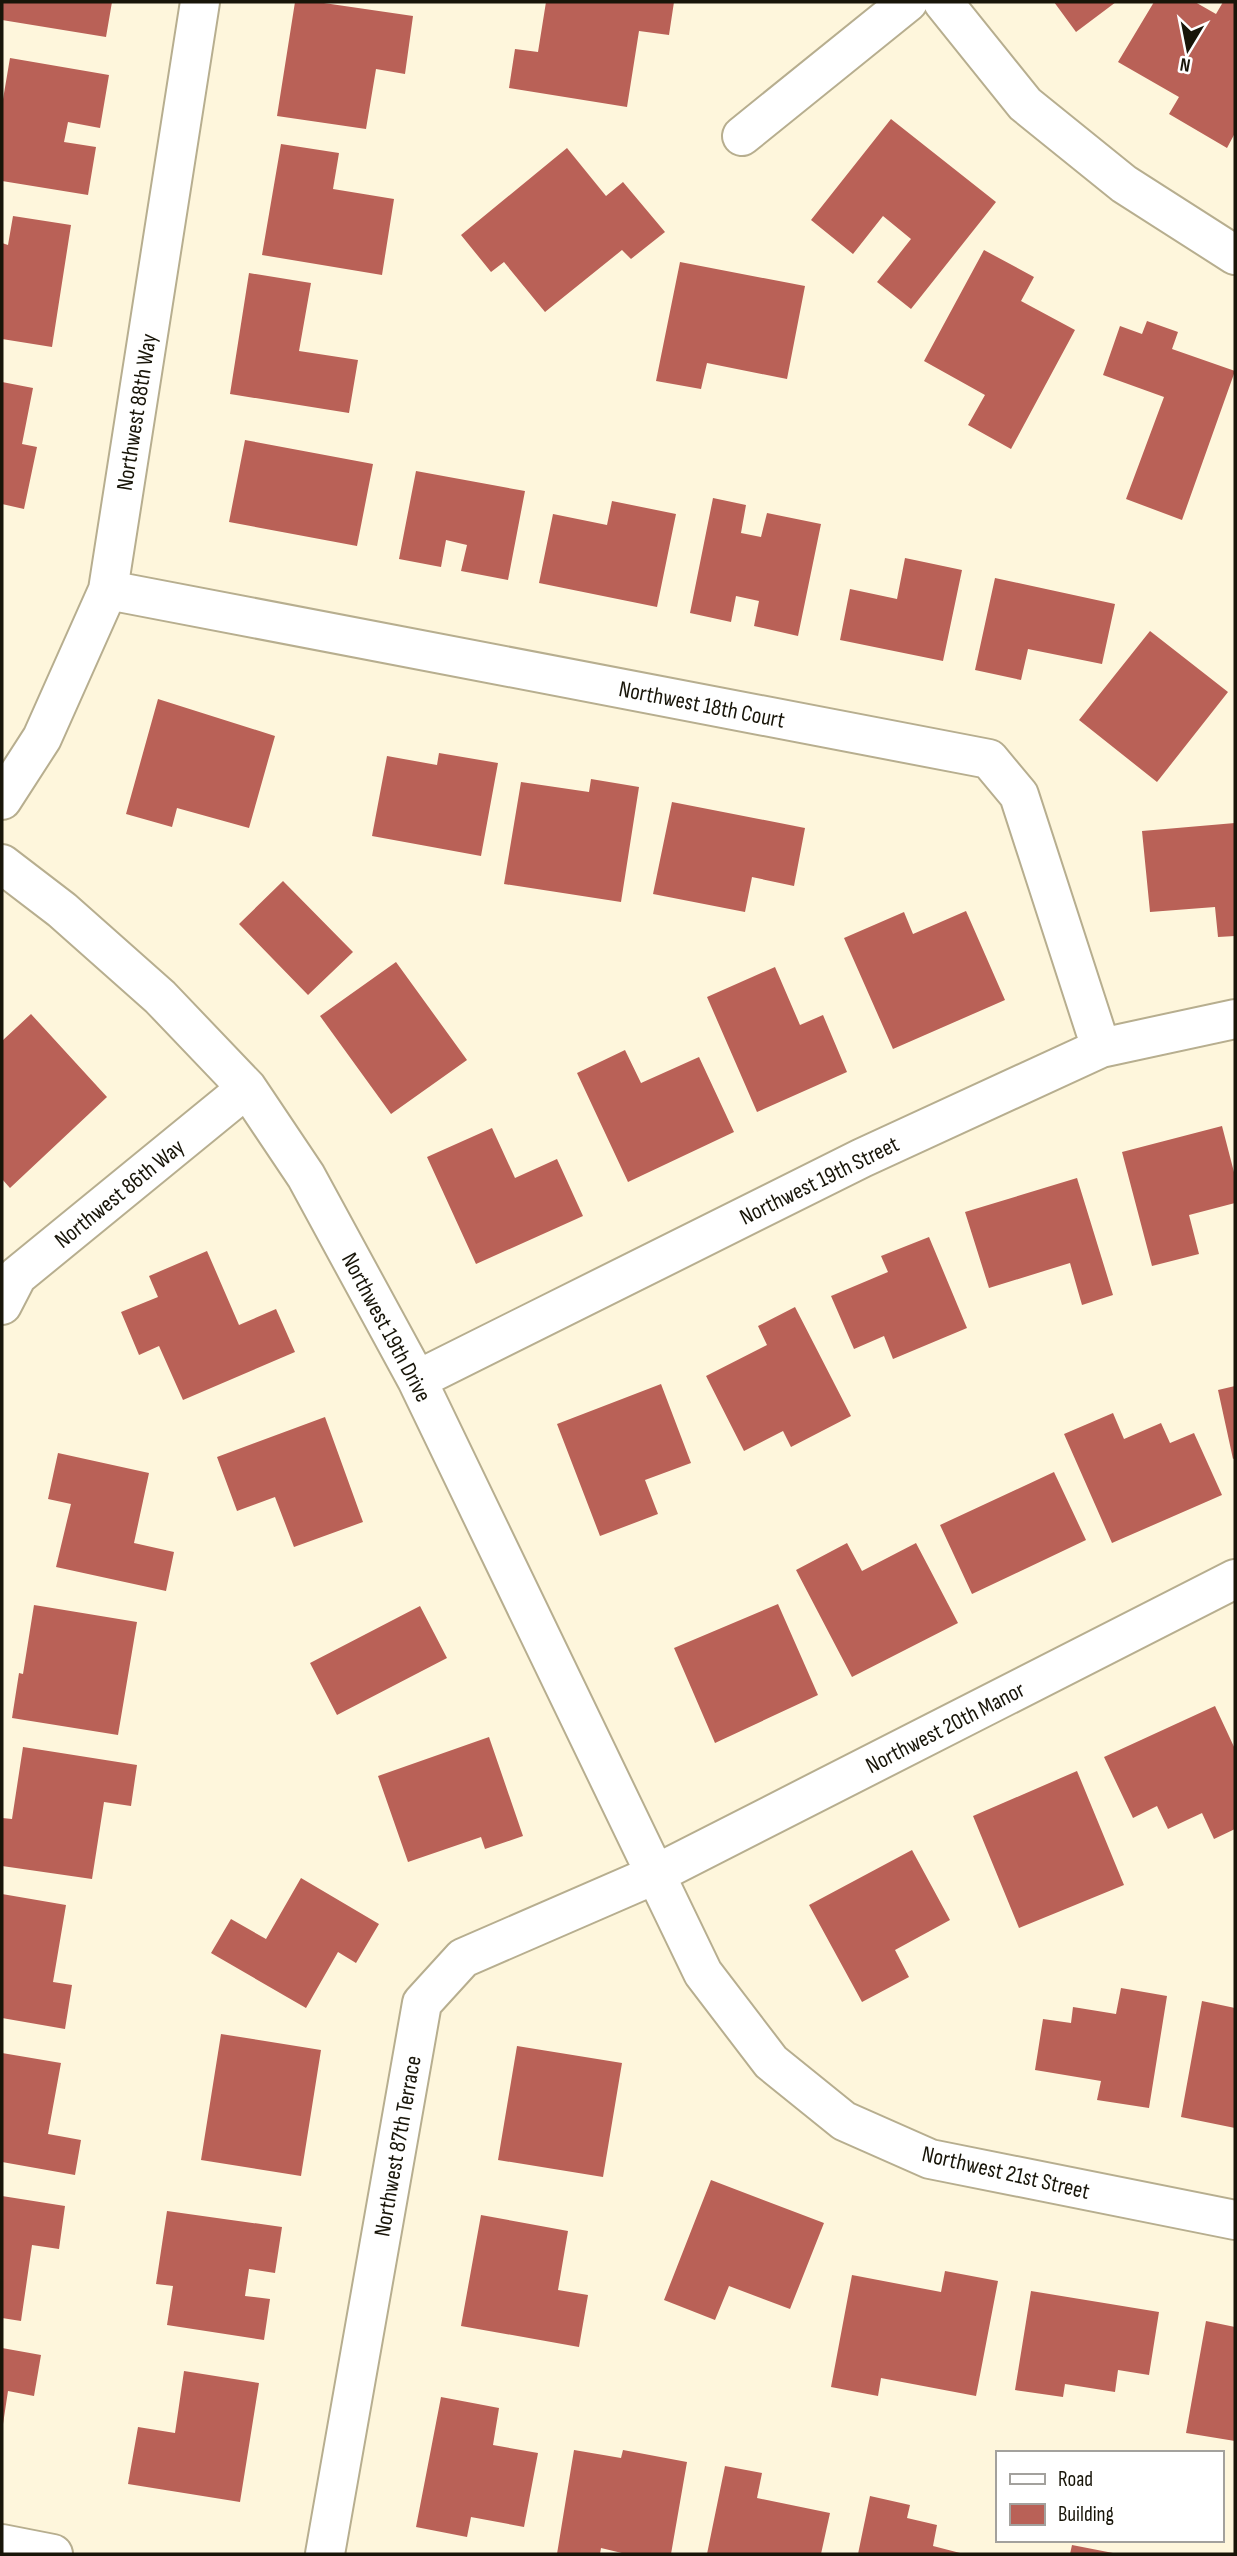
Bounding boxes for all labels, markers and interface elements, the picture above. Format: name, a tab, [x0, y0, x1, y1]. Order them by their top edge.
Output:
north arrow	[1153, 14, 1223, 84]
text: N	[1178, 52, 1192, 76]
street label: Northwest 88th Way	[111, 332, 163, 493]
street label: Northwest 18th Court	[616, 675, 787, 735]
street label: Northwest 19th Street	[735, 1130, 904, 1232]
street label: Northwest 86th Way	[49, 1133, 190, 1255]
street label: Northwest 19th Drive	[335, 1248, 437, 1407]
street label: Northwest 20th Manor	[861, 1676, 1030, 1780]
street label: Northwest 87th Terrace	[368, 2054, 428, 2239]
street label: Northwest 21st Street	[919, 2140, 1092, 2206]
legend	[996, 2451, 1223, 2542]
text: Road	[1058, 2467, 1093, 2492]
text: Building	[1058, 2502, 1114, 2527]

